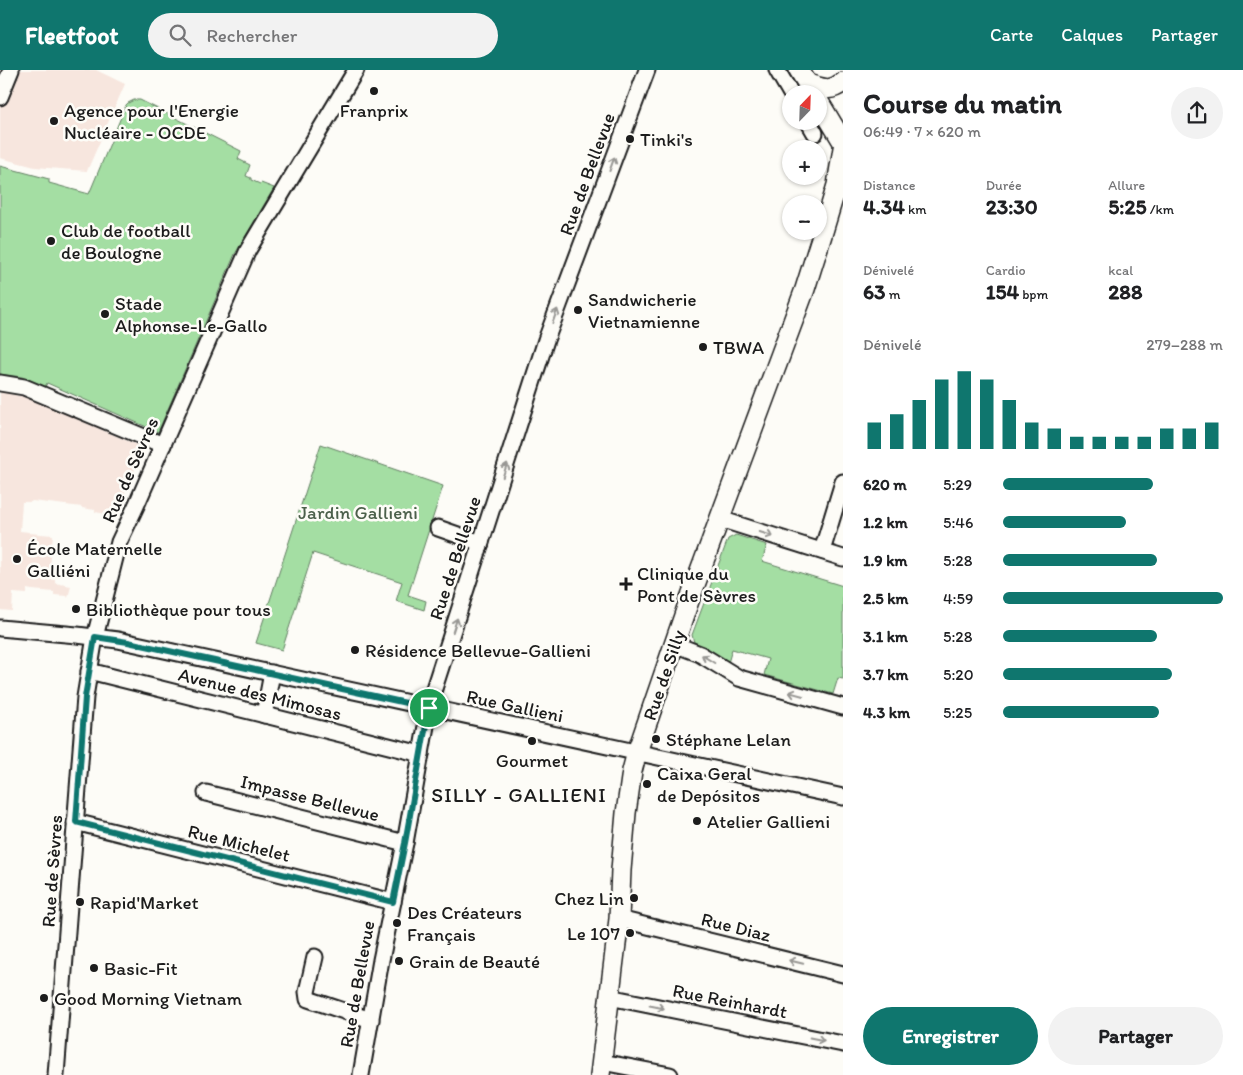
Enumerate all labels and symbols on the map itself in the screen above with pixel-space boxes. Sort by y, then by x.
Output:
marker: Franprix [368,85,380,97]
north arrow [782,85,828,130]
place label: Agence pour l'Energie Nucléaire - OCDE [64,99,239,144]
place label: Franprix [340,99,408,122]
street label: Rue de Bellevue [554,110,620,238]
marker: Agence pour l'Energie Nucléaire - OCDE [48,115,60,127]
place label: Tinki's [640,128,693,151]
marker: Tinki's [624,133,636,145]
one-way arrow [608,156,617,172]
place label: Club de football de Boulogne [61,219,191,264]
marker: Club de football de Boulogne [45,235,57,247]
place label: Sandwicherie Vietnamienne [588,288,700,333]
place label: Stade Alphonse-Le-Gallo [115,292,267,337]
marker: Sandwicherie Vietnamienne [572,304,584,316]
marker: Stade Alphonse-Le-Gallo [99,308,111,320]
one-way arrow [551,309,560,324]
place label: TBWA [713,336,764,359]
marker: TBWA [697,341,709,353]
street label: Rue de Sèvres [97,414,163,526]
one-way arrow [500,463,510,479]
street label: Rue de Bellevue [424,493,486,623]
park label: Jardin Gallieni [298,501,418,524]
one-way arrow [758,530,773,539]
place label: École Maternelle Galliéni [27,537,162,582]
marker: École Maternelle Galliéni [11,553,23,565]
place label: Clinique du Pont de Sèvres [637,562,756,607]
marker: Clinique du Pont de Sèvres [619,577,633,591]
place label: Bibliothèque pour tous [86,598,271,621]
marker: Bibliothèque pour tous [70,603,82,615]
one-way arrow [451,618,460,633]
street label: Rue de Silly [638,627,690,723]
place label: Résidence Bellevue-Gallieni [365,639,591,662]
marker: Résidence Bellevue-Gallieni [349,644,361,656]
one-way arrow [702,653,716,663]
street label: Avenue des Mimosas [176,663,344,725]
street label: Rue Gallieni [464,685,566,727]
pin [408,687,450,729]
one-way arrow [788,689,804,698]
place label: Stéphane Lelan [666,728,791,751]
marker: Stéphane Lelan [650,733,662,745]
marker: Gourmet [526,735,538,747]
place label: Gourmet [496,749,568,772]
place label: Caixa Geral de Depósitos [657,762,760,807]
street label: Impasse Bellevue [238,770,382,826]
marker: Caixa Geral de Depósitos [641,778,653,790]
district label: SILLY - GALLIENI [431,782,607,807]
place label: Atelier Gallieni [707,810,830,833]
street label: Rue de Sèvres [37,814,67,928]
marker: Atelier Gallieni [691,815,703,827]
street label: Rue Michelet [185,819,293,867]
place label: Chez Lin [554,887,624,910]
place label: Rapid'Market [90,891,199,914]
marker: Chez Lin [628,892,640,904]
marker: Rapid'Market [74,896,86,908]
place label: Des Créateurs Français [407,901,522,946]
street label: Rue Diaz [699,907,773,947]
marker: Des Créateurs Français [391,917,403,929]
street label: Rue de Bellevue [334,919,380,1049]
place label: Le 107 [567,922,620,945]
marker: Le 107 [624,927,636,939]
place label: Grain de Beauté [409,950,540,973]
marker: Grain de Beauté [393,955,405,967]
place label: Basic-Fit [104,957,178,980]
one-way arrow [788,957,804,966]
marker: Basic-Fit [88,962,100,974]
street label: Rue Reinhardt [671,979,789,1023]
place label: Good Morning Vietnam [54,987,243,1010]
marker: Good Morning Vietnam [38,992,50,1004]
one-way arrow [649,1003,665,1012]
one-way arrow [808,1034,824,1044]

